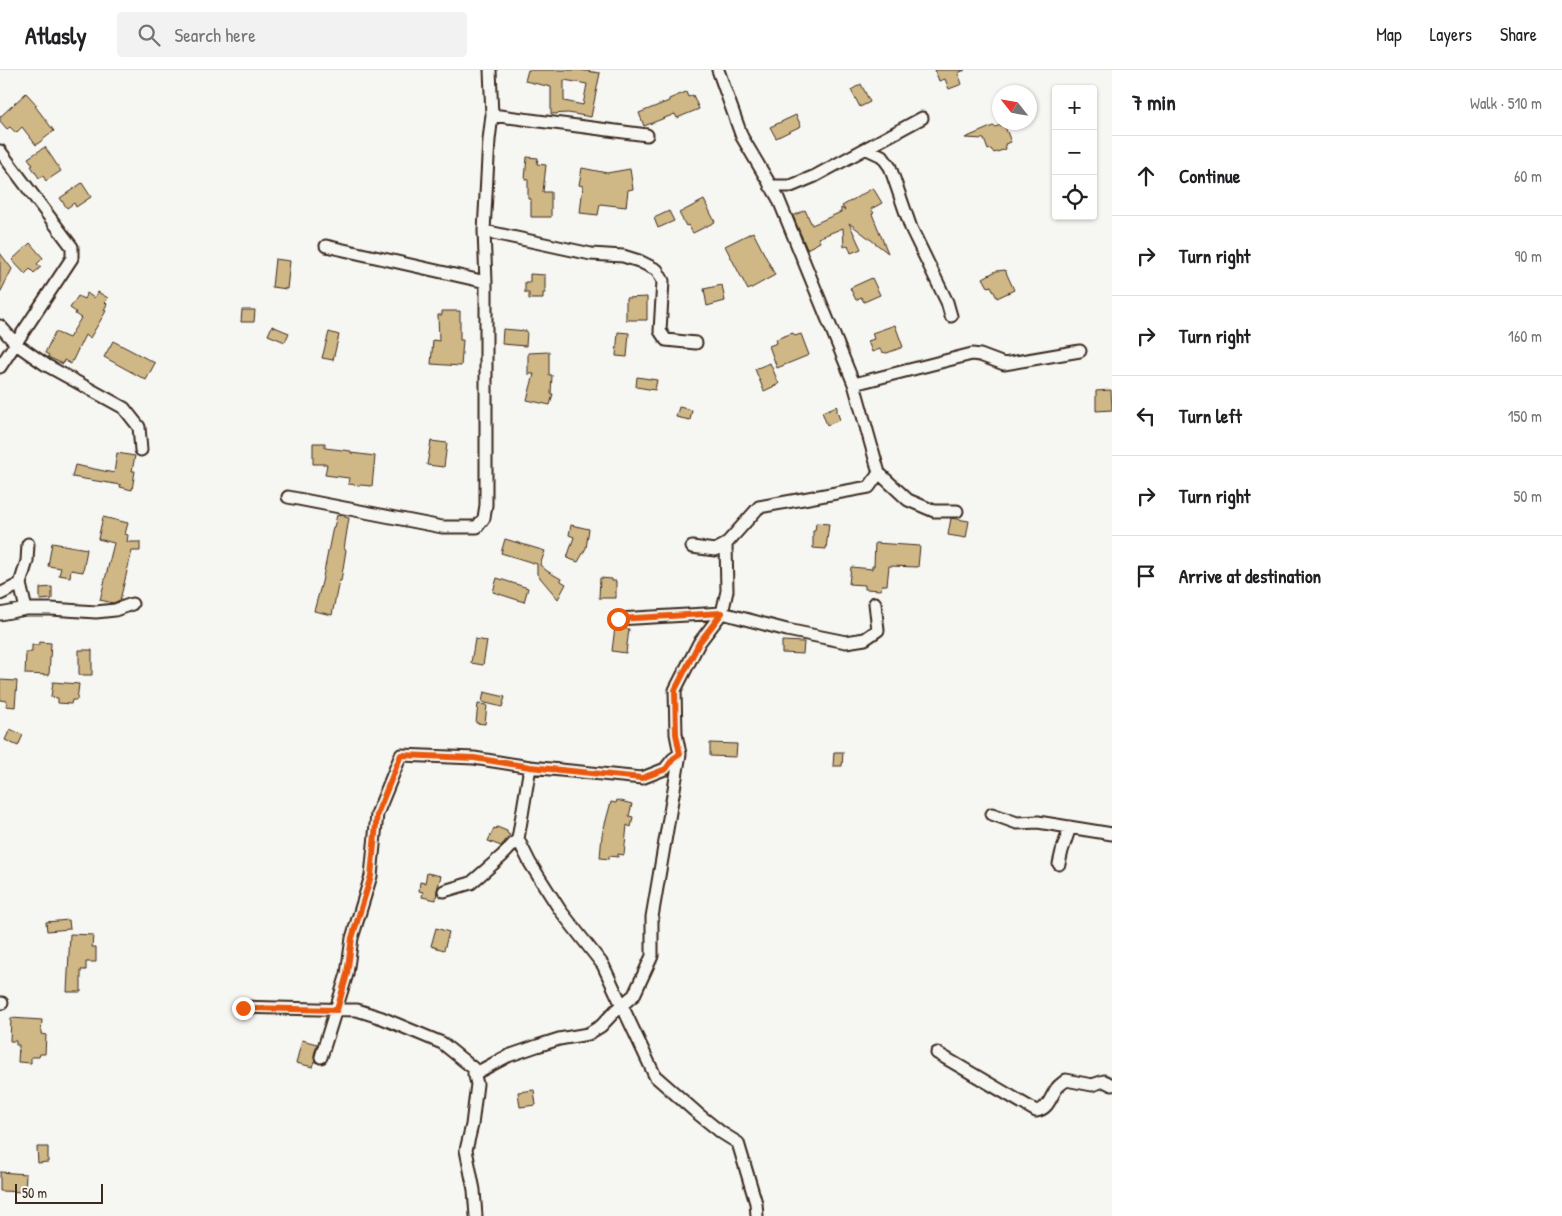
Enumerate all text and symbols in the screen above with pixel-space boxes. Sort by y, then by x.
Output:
search box [117,12,467,57]
text: Atlasly [25,19,87,51]
icon: search [135,21,163,49]
text: Search here [175,22,256,48]
text: Map [1376,22,1402,47]
text: Layers [1430,22,1472,47]
text: Share [1500,22,1537,47]
north arrow [992,85,1037,130]
map controls [1052,85,1097,220]
button: + [1052,85,1097,130]
text: 7 min [1132,88,1176,117]
text: Walk · 510 m [1470,92,1542,114]
button: − [1052,130,1097,175]
icon: ahead [1132,162,1160,190]
text: Continue [1179,163,1240,189]
text: 60 m [1514,165,1542,187]
button: locate [1052,175,1097,220]
icon: right [1132,242,1160,270]
text: Turn right [1179,243,1250,269]
text: 90 m [1514,245,1542,267]
icon: right [1132,322,1160,350]
text: Turn right [1179,323,1250,349]
text: 160 m [1508,325,1542,347]
icon: left [1132,402,1160,430]
text: Turn left [1179,403,1242,429]
text: 150 m [1508,405,1542,427]
icon: right [1132,482,1160,510]
text: Turn right [1179,483,1250,509]
text: 50 m [1514,485,1542,507]
icon: arrive [1132,562,1160,590]
text: Arrive at destination [1179,563,1321,589]
route start [607,608,630,631]
route end [232,997,255,1020]
scale bar [15,1181,102,1204]
text: 50 m [22,1183,47,1202]

